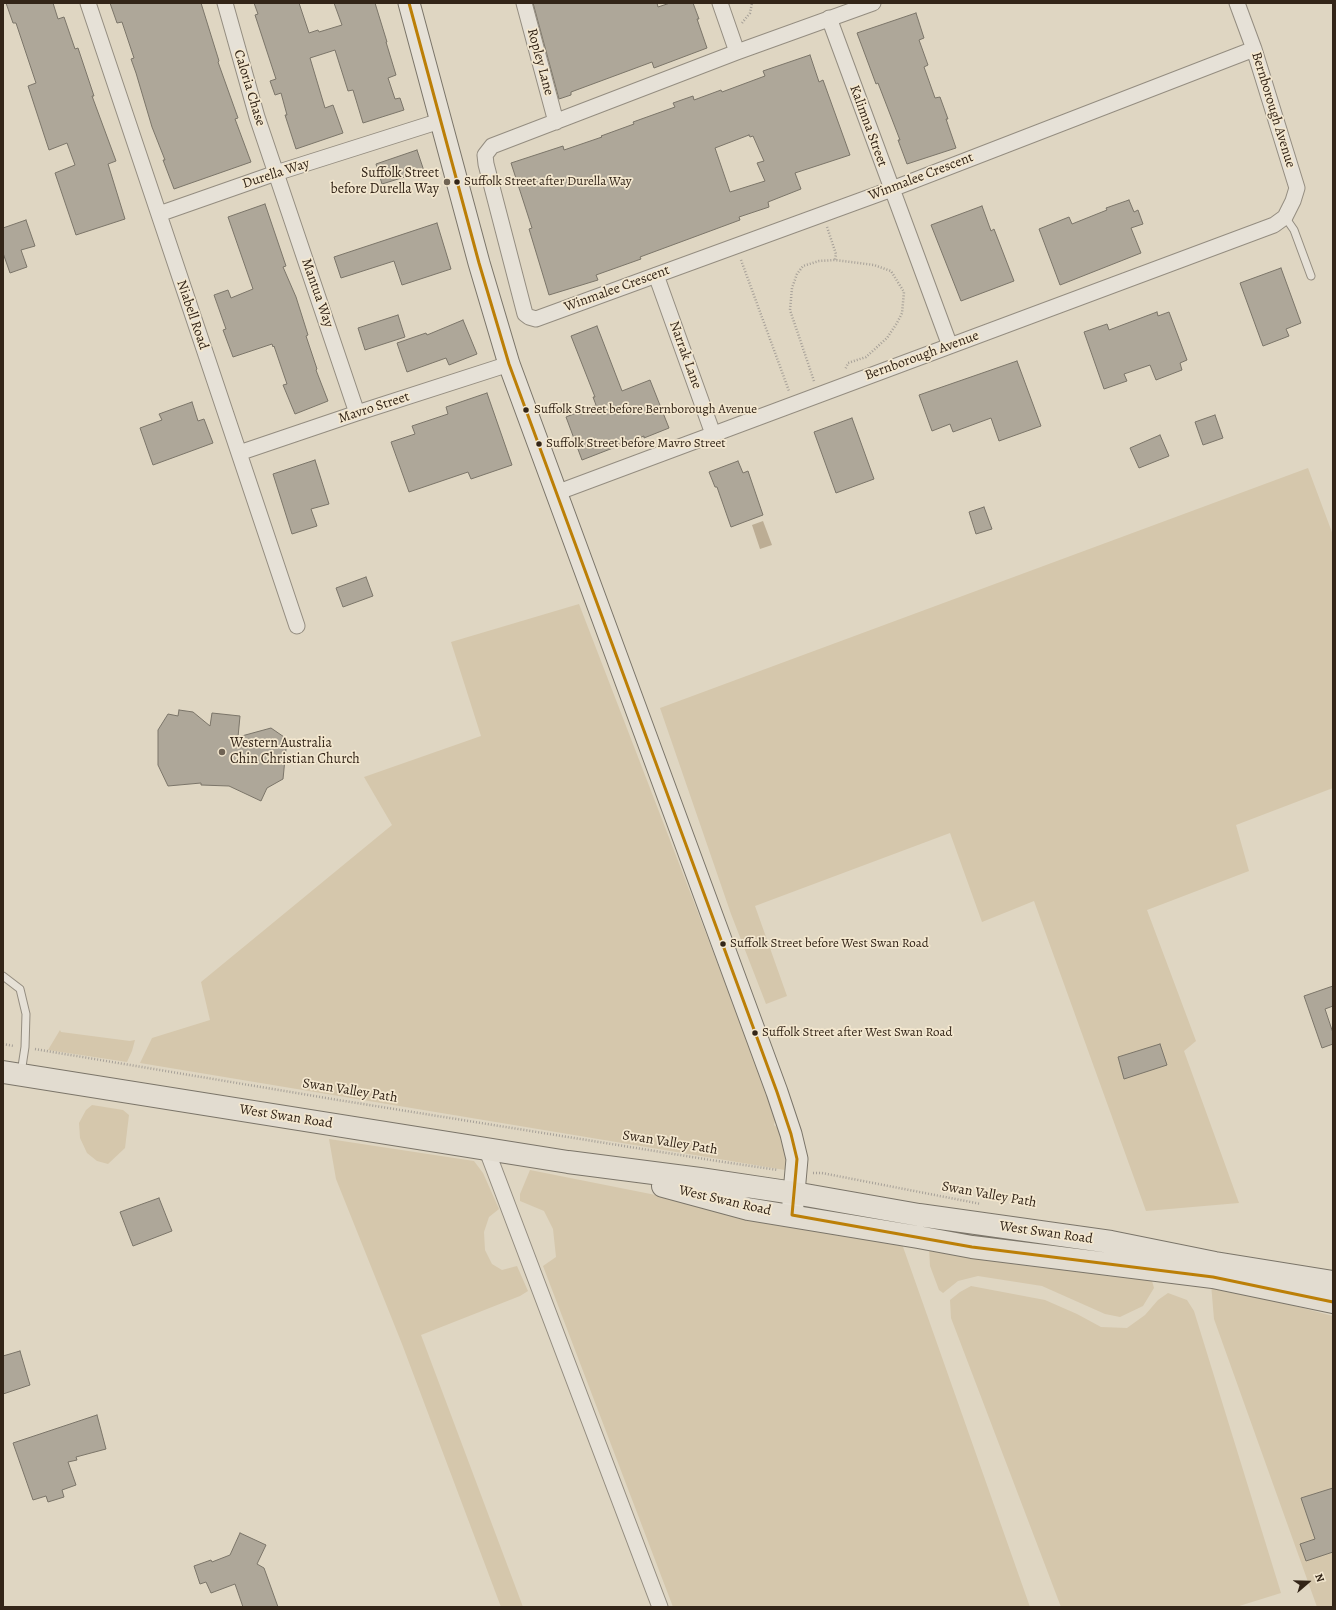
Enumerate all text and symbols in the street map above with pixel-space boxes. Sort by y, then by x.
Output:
street label: Ropley Lane [523,27,557,97]
street label: Caloria Chase [229,48,269,128]
street label: Bernborough Avenue [1247,50,1299,170]
street label: Kalimna Street [845,83,891,169]
street label: Winmalee Crescent [866,149,976,205]
street label: Durella Way [240,155,312,193]
place label: Suffolk Street before Durella Way [331,166,439,198]
place label: Suffolk Street after Durella Way [464,174,631,190]
marker: Suffolk Street before Durella Way [442,177,452,187]
marker: Suffolk Street after Durella Way [452,177,462,187]
street label: Mantua Way [297,256,337,330]
street label: Winmalee Crescent [562,262,672,316]
street label: Niabell Road [172,278,212,352]
street label: Narrak Lane [665,319,705,391]
street label: Bernborough Avenue [863,328,981,384]
street label: Mavro Street [336,389,412,427]
place label: Suffolk Street before Bernborough Avenue [534,402,757,418]
marker: Suffolk Street before Bernborough Avenue [521,405,531,415]
place label: Suffolk Street before Mavro Street [546,436,726,452]
marker: Suffolk Street before Mavro Street [534,439,544,449]
place label: Western Australia Chin Christian Church [230,736,360,768]
marker: Western Australia Chin Christian Church [217,747,227,757]
place label: Suffolk Street before West Swan Road [730,936,929,952]
marker: Suffolk Street before West Swan Road [718,939,728,949]
place label: Suffolk Street after West Swan Road [762,1025,952,1041]
marker: Suffolk Street after West Swan Road [750,1028,760,1038]
street label: Swan Valley Path [301,1075,399,1107]
street label: West Swan Road [238,1101,334,1133]
street label: Swan Valley Path [621,1127,719,1159]
street label: Swan Valley Path [940,1178,1038,1212]
street label: West Swan Road [677,1182,773,1220]
street label: West Swan Road [998,1218,1094,1248]
north arrow [1288,1562,1328,1602]
text: N [1311,1571,1328,1584]

